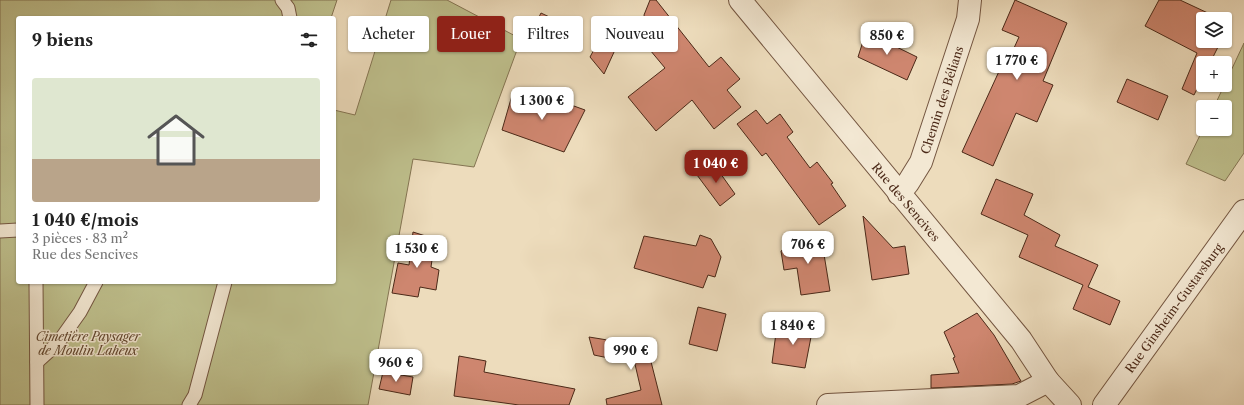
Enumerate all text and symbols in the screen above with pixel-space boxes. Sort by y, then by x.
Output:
map controls [1196,12,1232,136]
button: layers [1196,12,1232,48]
chip: Acheter [348,16,429,52]
chip: Louer [437,16,505,52]
chip: Filtres [513,16,583,52]
chip: Nouveau [591,16,678,52]
pin: 850 € [859,22,915,56]
text: 850 € [870,27,904,43]
icon: filters [298,29,320,51]
text: 9 biens [32,30,93,50]
street label: Chemin des Bélians [917,44,967,156]
pin: 1 770 € [980,47,1054,81]
text: 1 770 € [996,52,1038,68]
button: + [1196,56,1232,92]
pin: 1 300 € [505,87,579,121]
text: 1 300 € [520,92,564,108]
button: − [1196,100,1232,136]
icon: home [140,104,212,176]
pin: 1 040 € [679,150,753,184]
text: 1 040 € [694,155,738,171]
street label: Rue des Sencives [869,160,943,244]
text: 1 040 €/mois [32,210,139,230]
text: 3 pièces · 83 m² [32,230,128,246]
pin: 706 € [780,231,836,265]
pin: 1 530 € [380,235,454,269]
text: 706 € [791,236,825,252]
text: 1 530 € [395,240,439,256]
street label: Rue Ginsheim-Gustavsburg [1122,240,1226,376]
text: Rue des Sencives [32,246,138,262]
pin: 1 840 € [756,312,830,346]
text: 1 840 € [771,317,815,333]
park label: Cimetière Paysager de Moulin Laheux [36,329,142,358]
pin: 990 € [603,337,659,371]
text: 990 € [613,342,649,358]
pin: 960 € [368,349,424,383]
text: 960 € [378,354,414,370]

